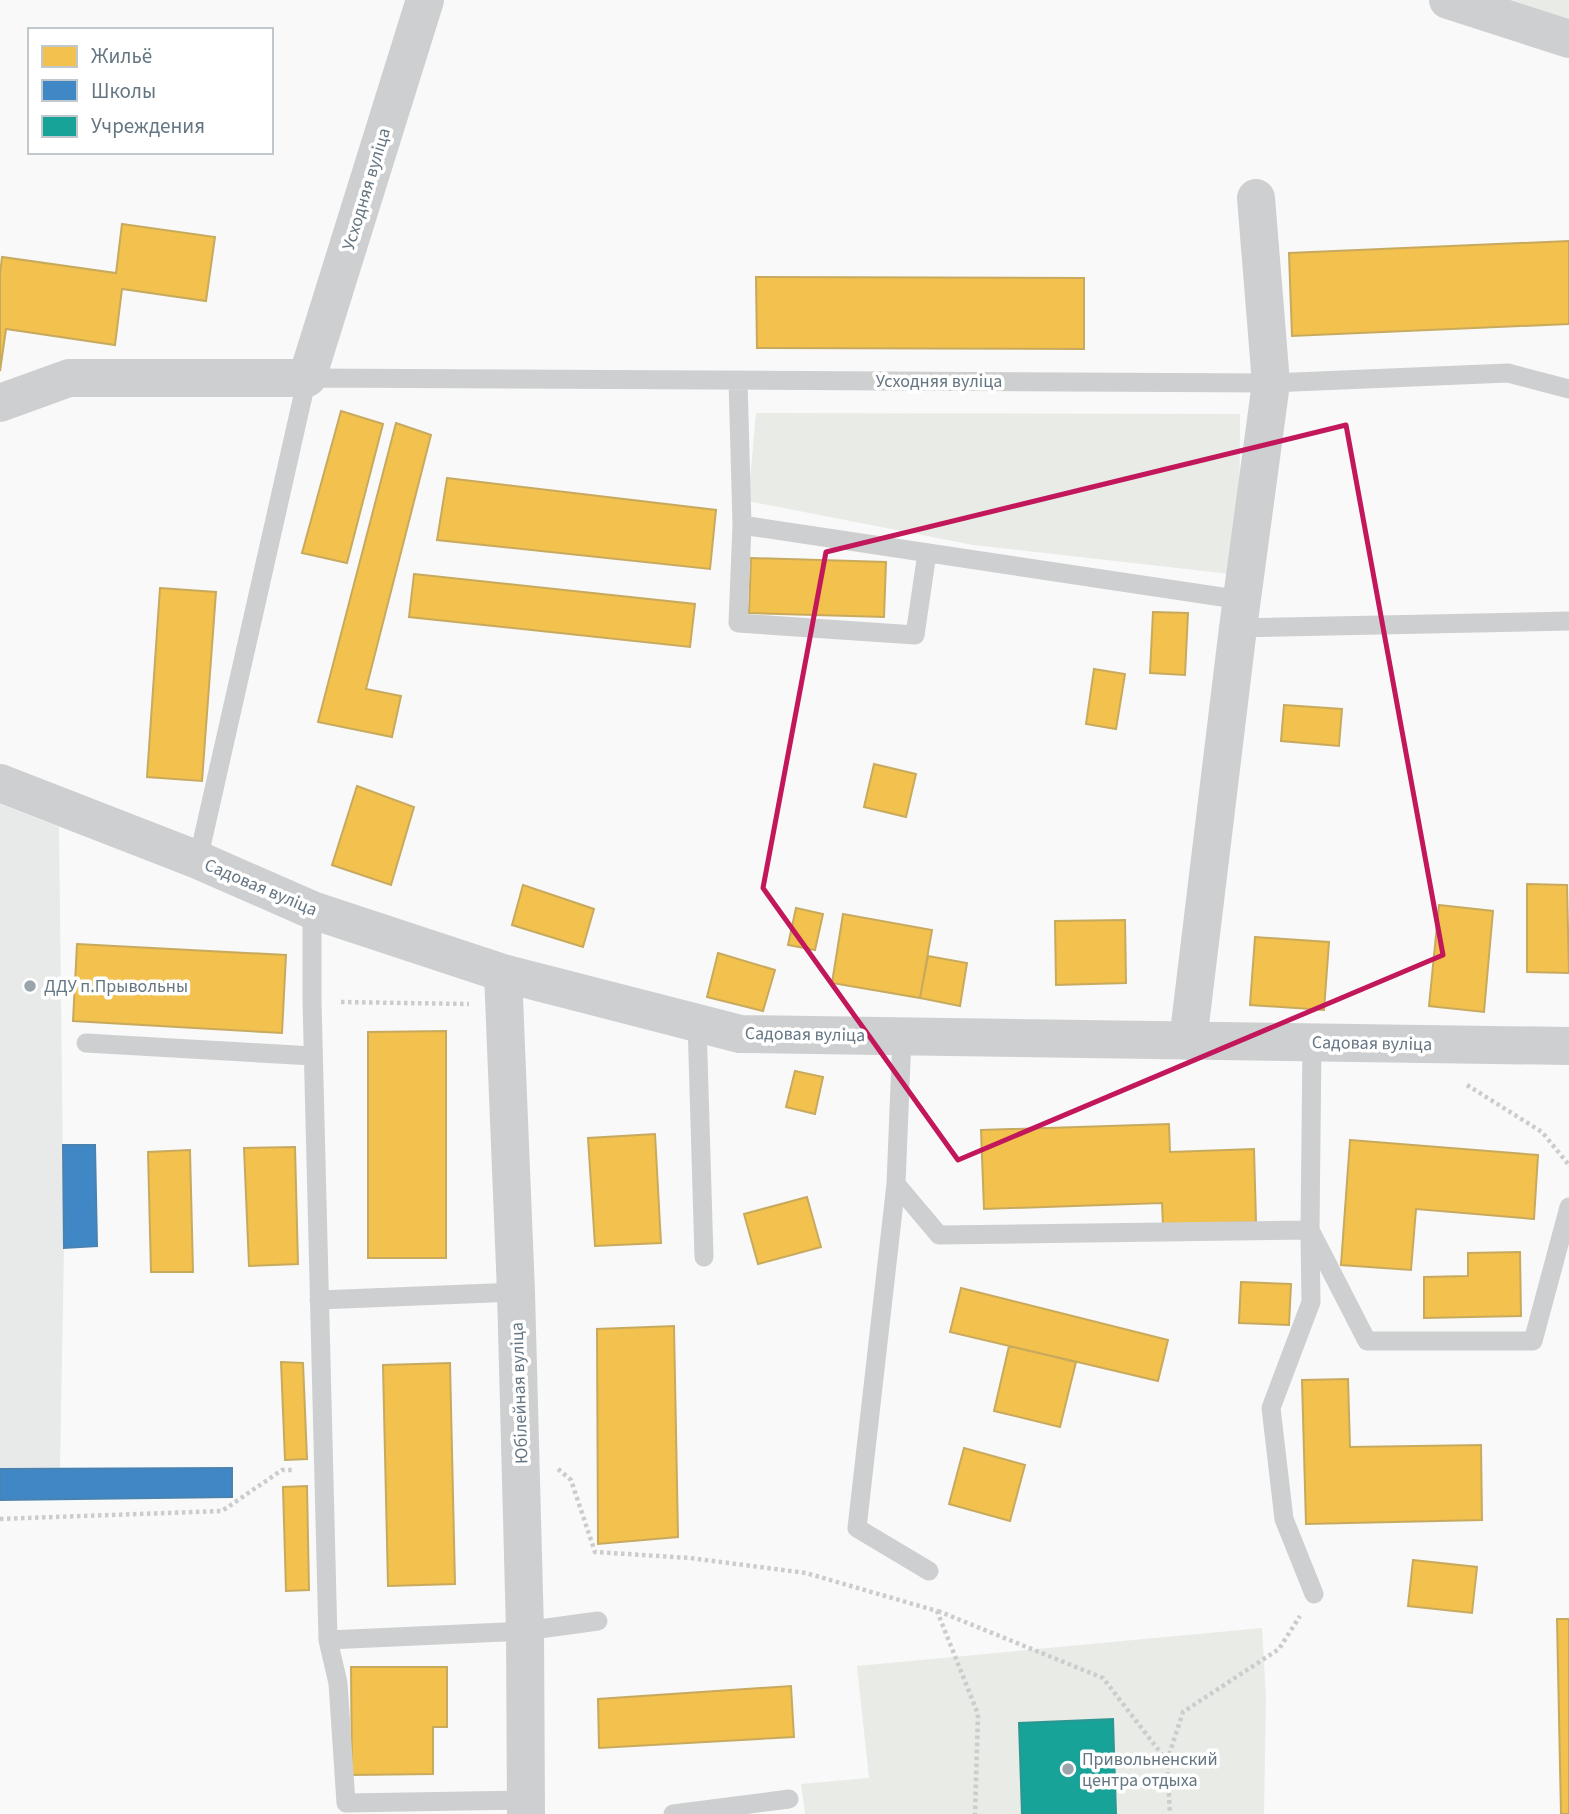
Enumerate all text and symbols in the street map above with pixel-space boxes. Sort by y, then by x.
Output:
legend [28,28,273,154]
text: Жильё [91,41,152,71]
text: Школы [91,76,156,106]
text: Учреждения [91,111,205,141]
street label: Усходняя вуліца [336,125,397,253]
street label: Усходняя вуліца [876,369,1002,394]
street label: Садовая вуліца [201,852,321,922]
place label: ДДУ п.Прывольны [44,974,188,999]
marker: ДДУ п.Прывольны [22,978,38,994]
street label: Садовая вуліца [745,1021,865,1048]
street label: Садовая вуліца [1312,1030,1432,1057]
street label: Юбілейная вуліца [505,1322,534,1464]
place label: Привольненский центра отдыха [1082,1747,1218,1793]
marker: Привольненский центра отдыха [1060,1761,1076,1777]

